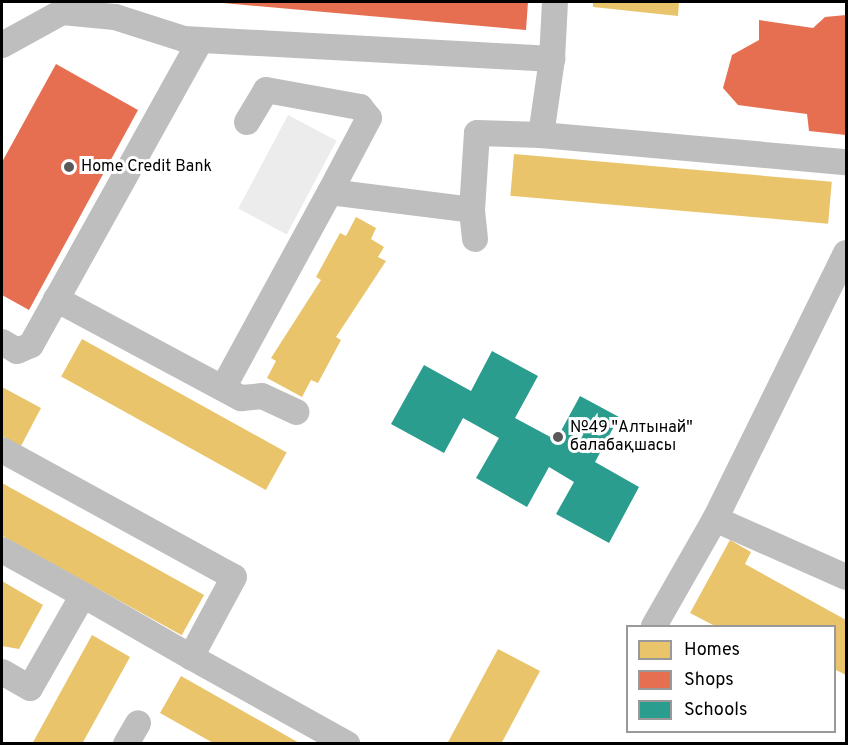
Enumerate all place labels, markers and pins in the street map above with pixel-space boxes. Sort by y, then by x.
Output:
place label: Home Credit Bank [81,157,212,177]
marker: Home Credit Bank [62,160,76,174]
place label: №49 "Алтынай" балабақшасы [570,418,693,456]
marker: №49 "Алтынай" балабақшасы [551,430,565,444]

